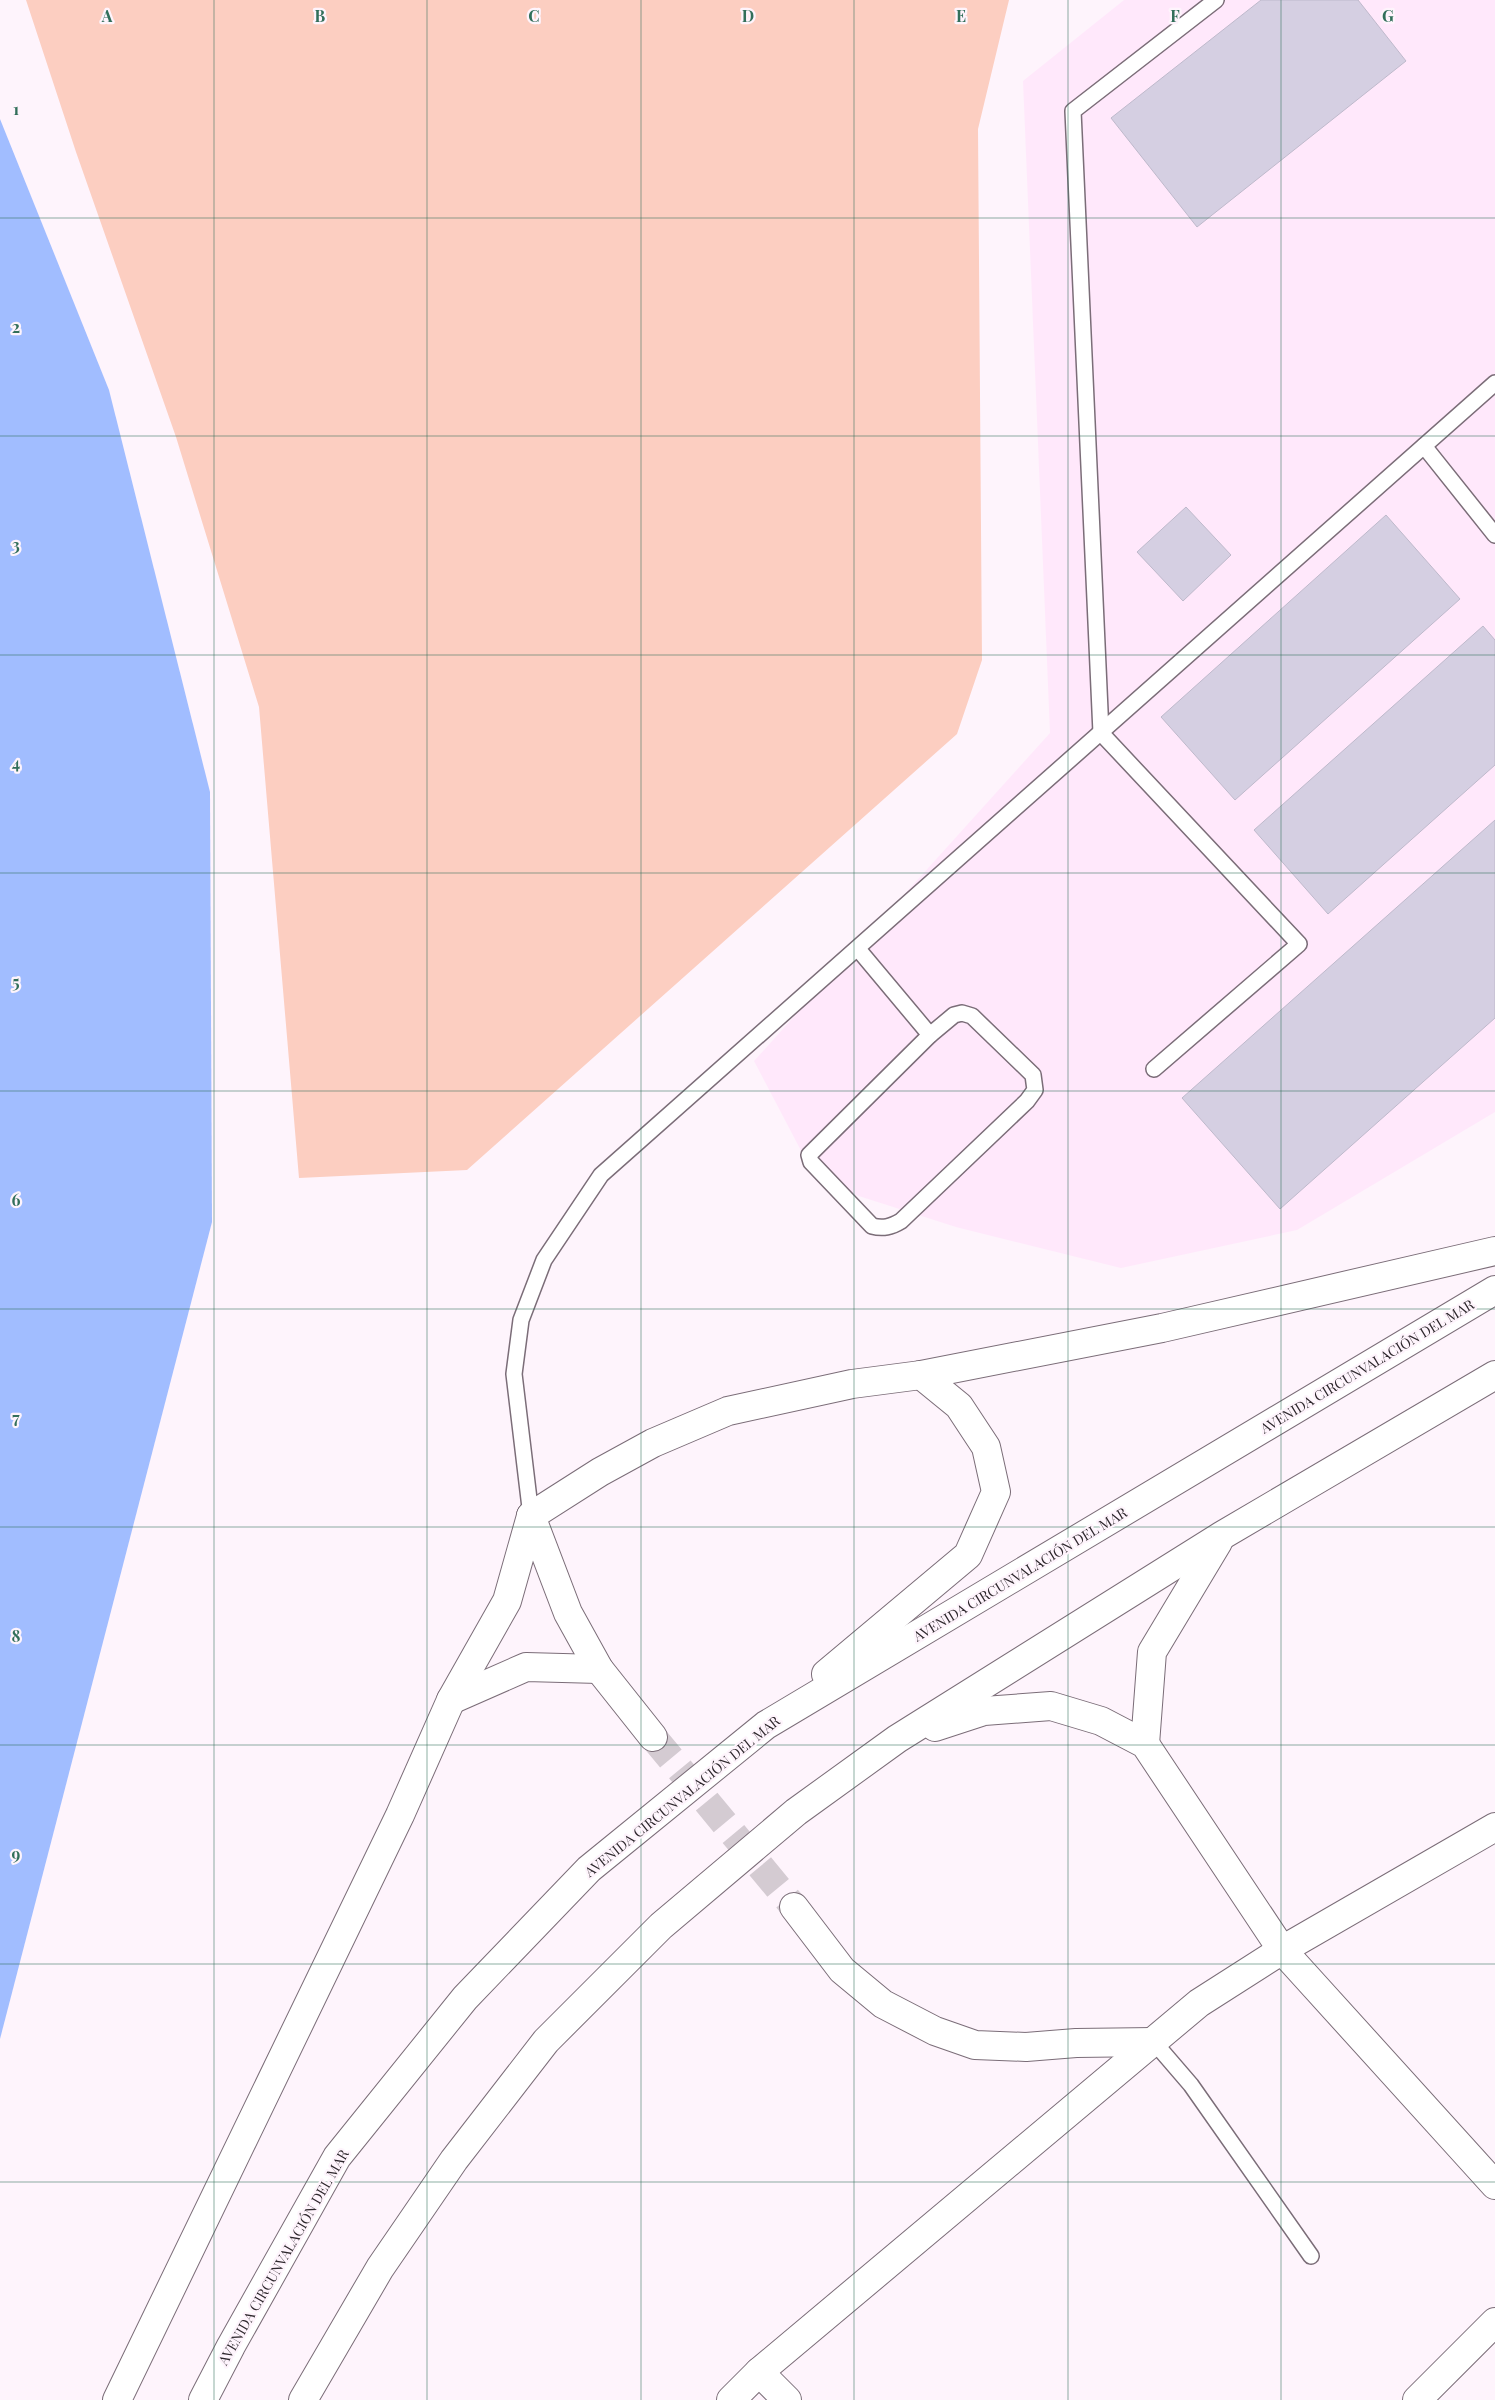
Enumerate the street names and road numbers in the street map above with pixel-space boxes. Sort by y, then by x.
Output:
street label: AVENIDA CIRCUNVALACIÓN DEL MAR [1256,1294,1478,1438]
street label: AVENIDA CIRCUNVALACIÓN DEL MAR [909,1502,1131,1646]
street label: AVENIDA CIRCUNVALACIÓN DEL MAR [580,1711,784,1881]
street label: AVENIDA CIRCUNVALACIÓN DEL MAR [213,2145,353,2369]

